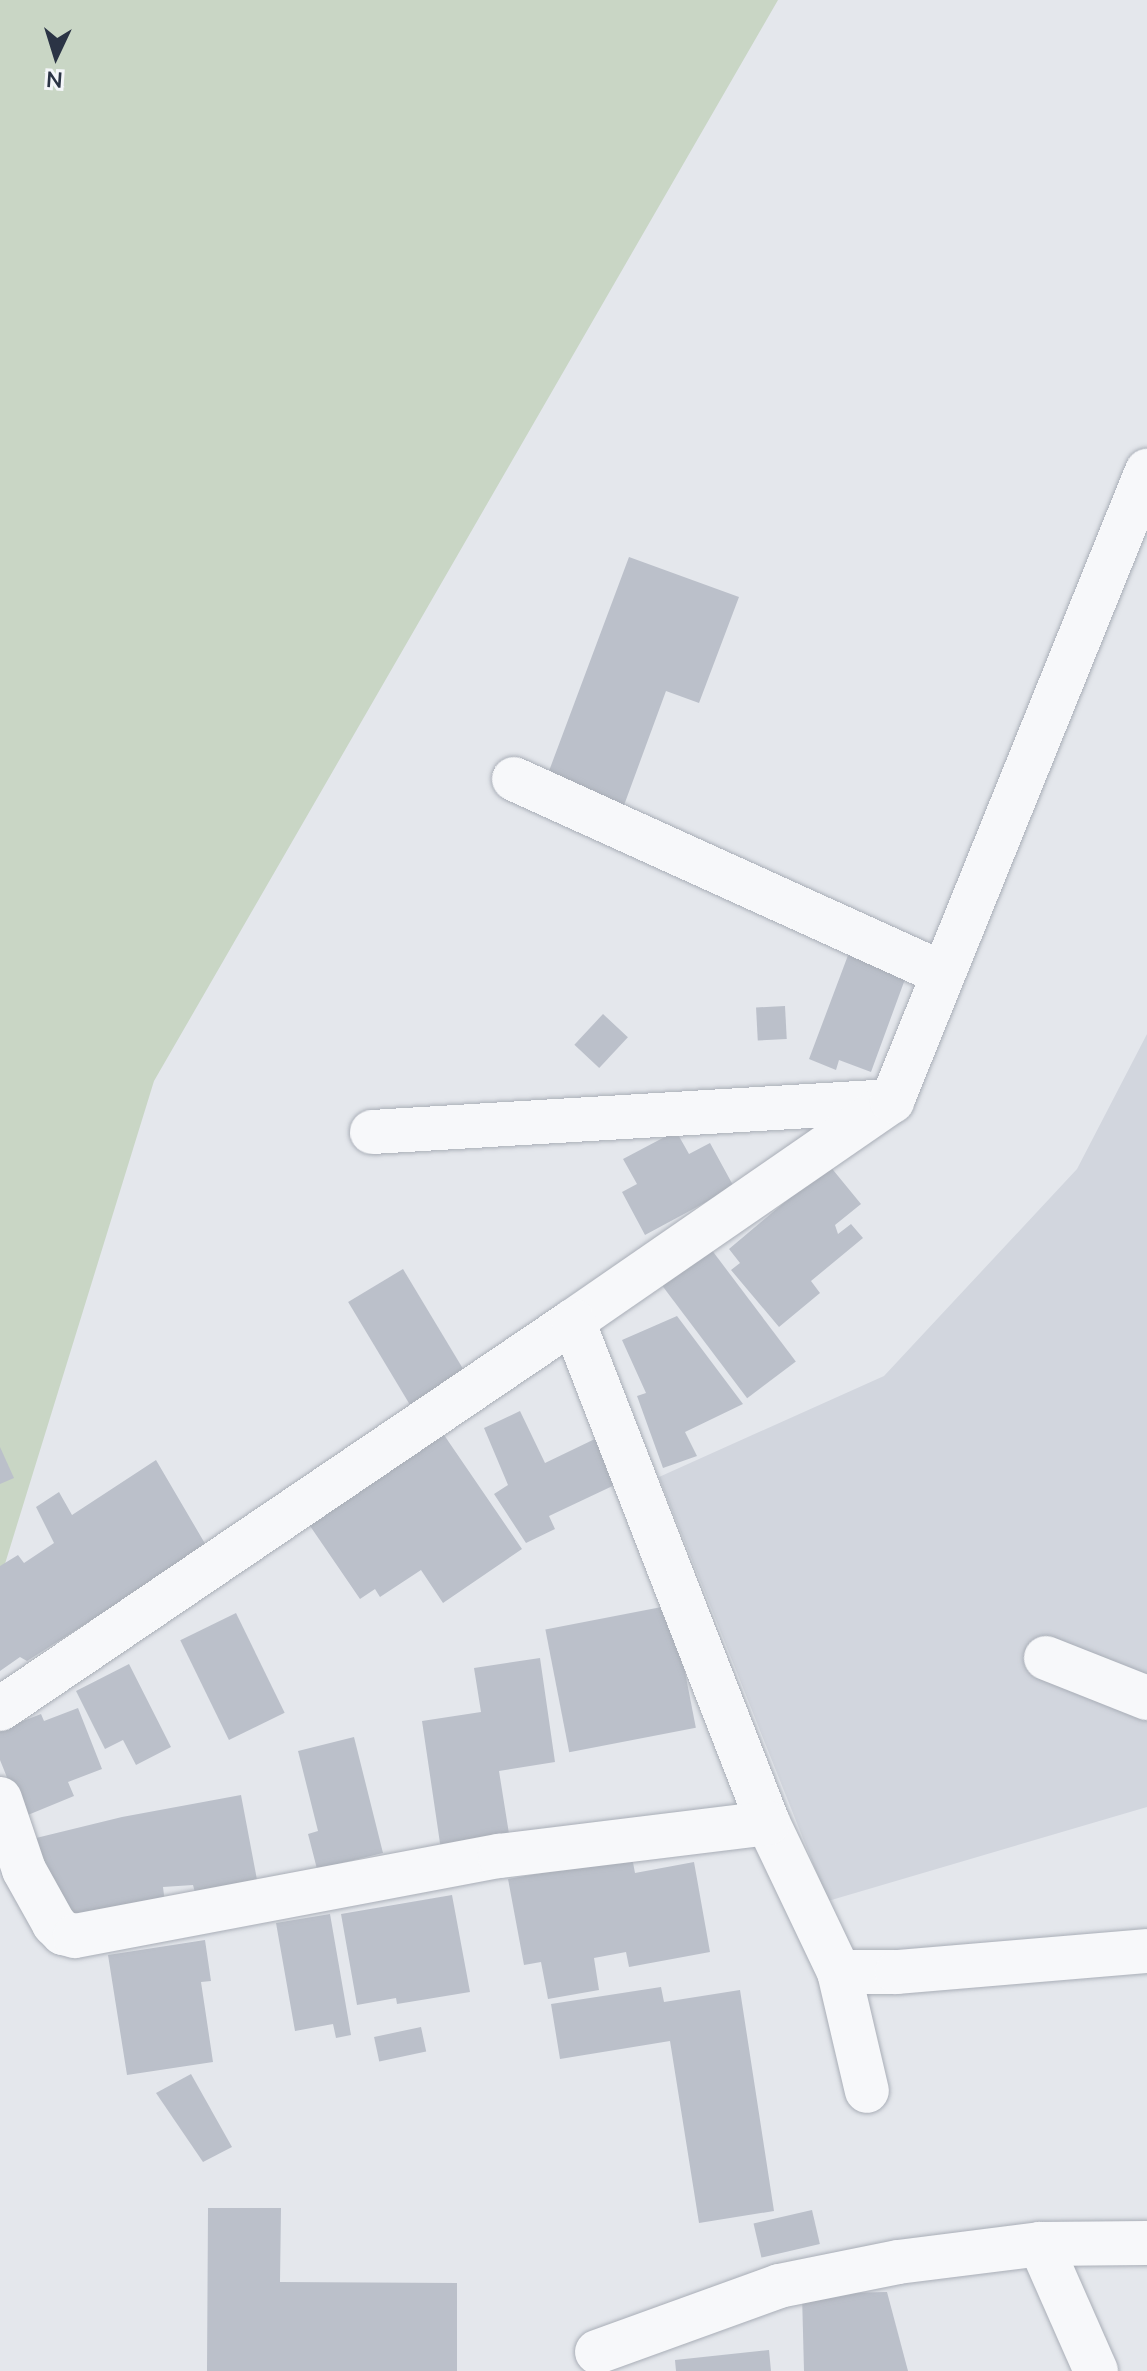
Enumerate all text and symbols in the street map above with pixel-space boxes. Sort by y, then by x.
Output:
north arrow [16,16,96,96]
text: N [45,65,64,94]

